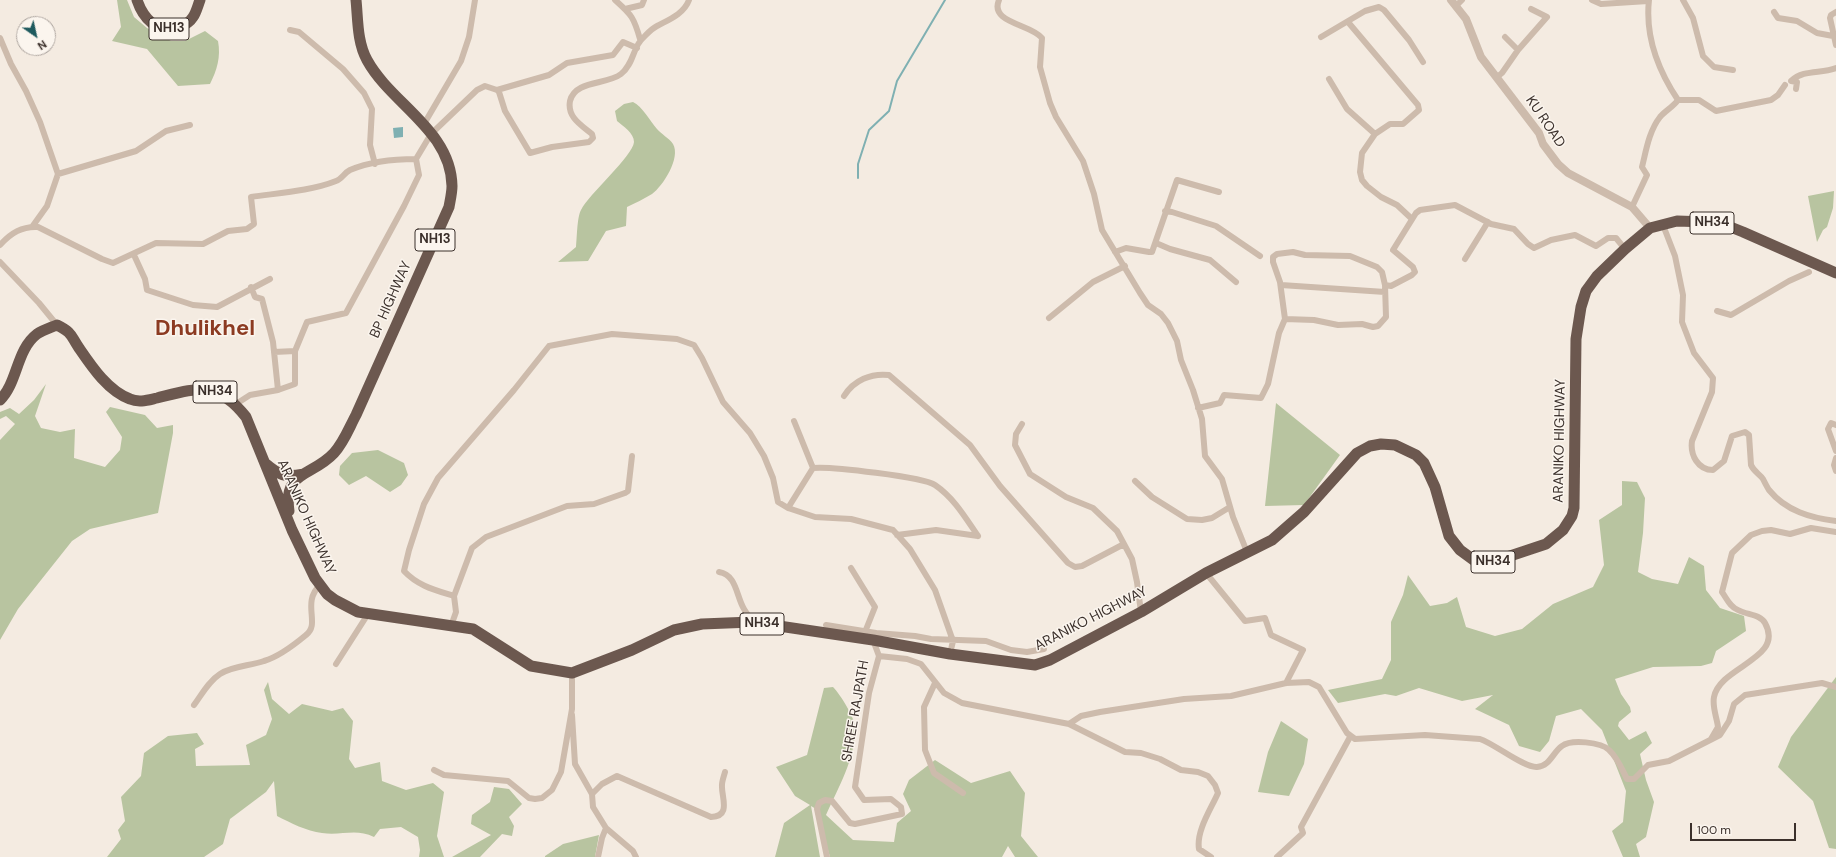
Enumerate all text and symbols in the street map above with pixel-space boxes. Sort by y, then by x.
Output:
north arrow [16,16,56,56]
road number: NH13 [149,18,189,40]
text: N [35,37,49,53]
street label: KU ROAD [1522,93,1568,151]
road number: NH34 [1690,212,1734,234]
road number: NH13 [415,229,455,251]
street label: BP HIGHWAY [367,259,415,341]
district label: Dhulikhel [155,316,255,342]
street label: ARANIKO HIGHWAY [1551,379,1569,503]
road number: NH34 [193,381,237,403]
street label: ARANIKO HIGHWAY [273,457,339,577]
road number: NH34 [1471,551,1515,573]
street label: ARANIKO HIGHWAY [1032,583,1150,655]
road number: NH34 [740,613,784,635]
street label: SHREE RAJPATH [839,659,873,763]
scale bar [1692,815,1798,841]
text: 100 m [1697,822,1731,838]

